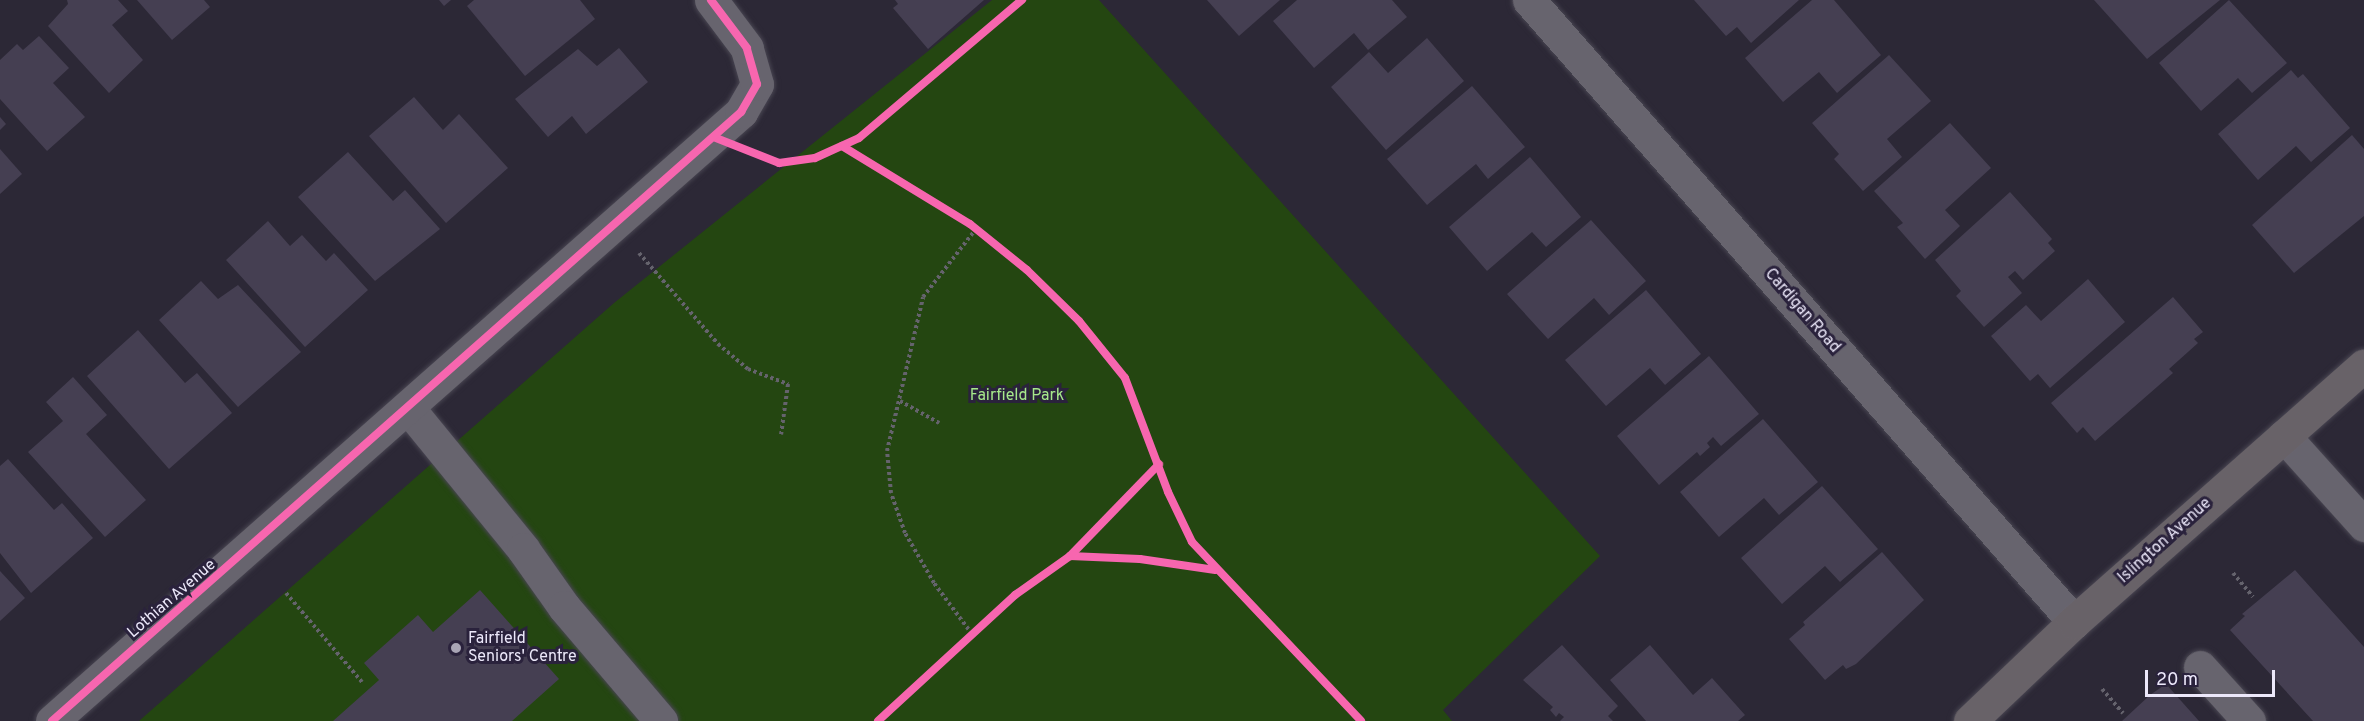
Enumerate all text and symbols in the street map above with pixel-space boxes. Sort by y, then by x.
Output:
street label: Cardigan Road [1760,265,1844,357]
park label: Fairfield Park [970,386,1064,406]
street label: Islington Avenue [2114,494,2216,588]
street label: Lothian Avenue [124,555,220,643]
place label: Fairfield Seniors' Centre [468,629,577,667]
marker: Fairfield Seniors' Centre [449,641,463,655]
scale bar [2148,658,2278,696]
text: 20 m [2156,669,2198,692]

